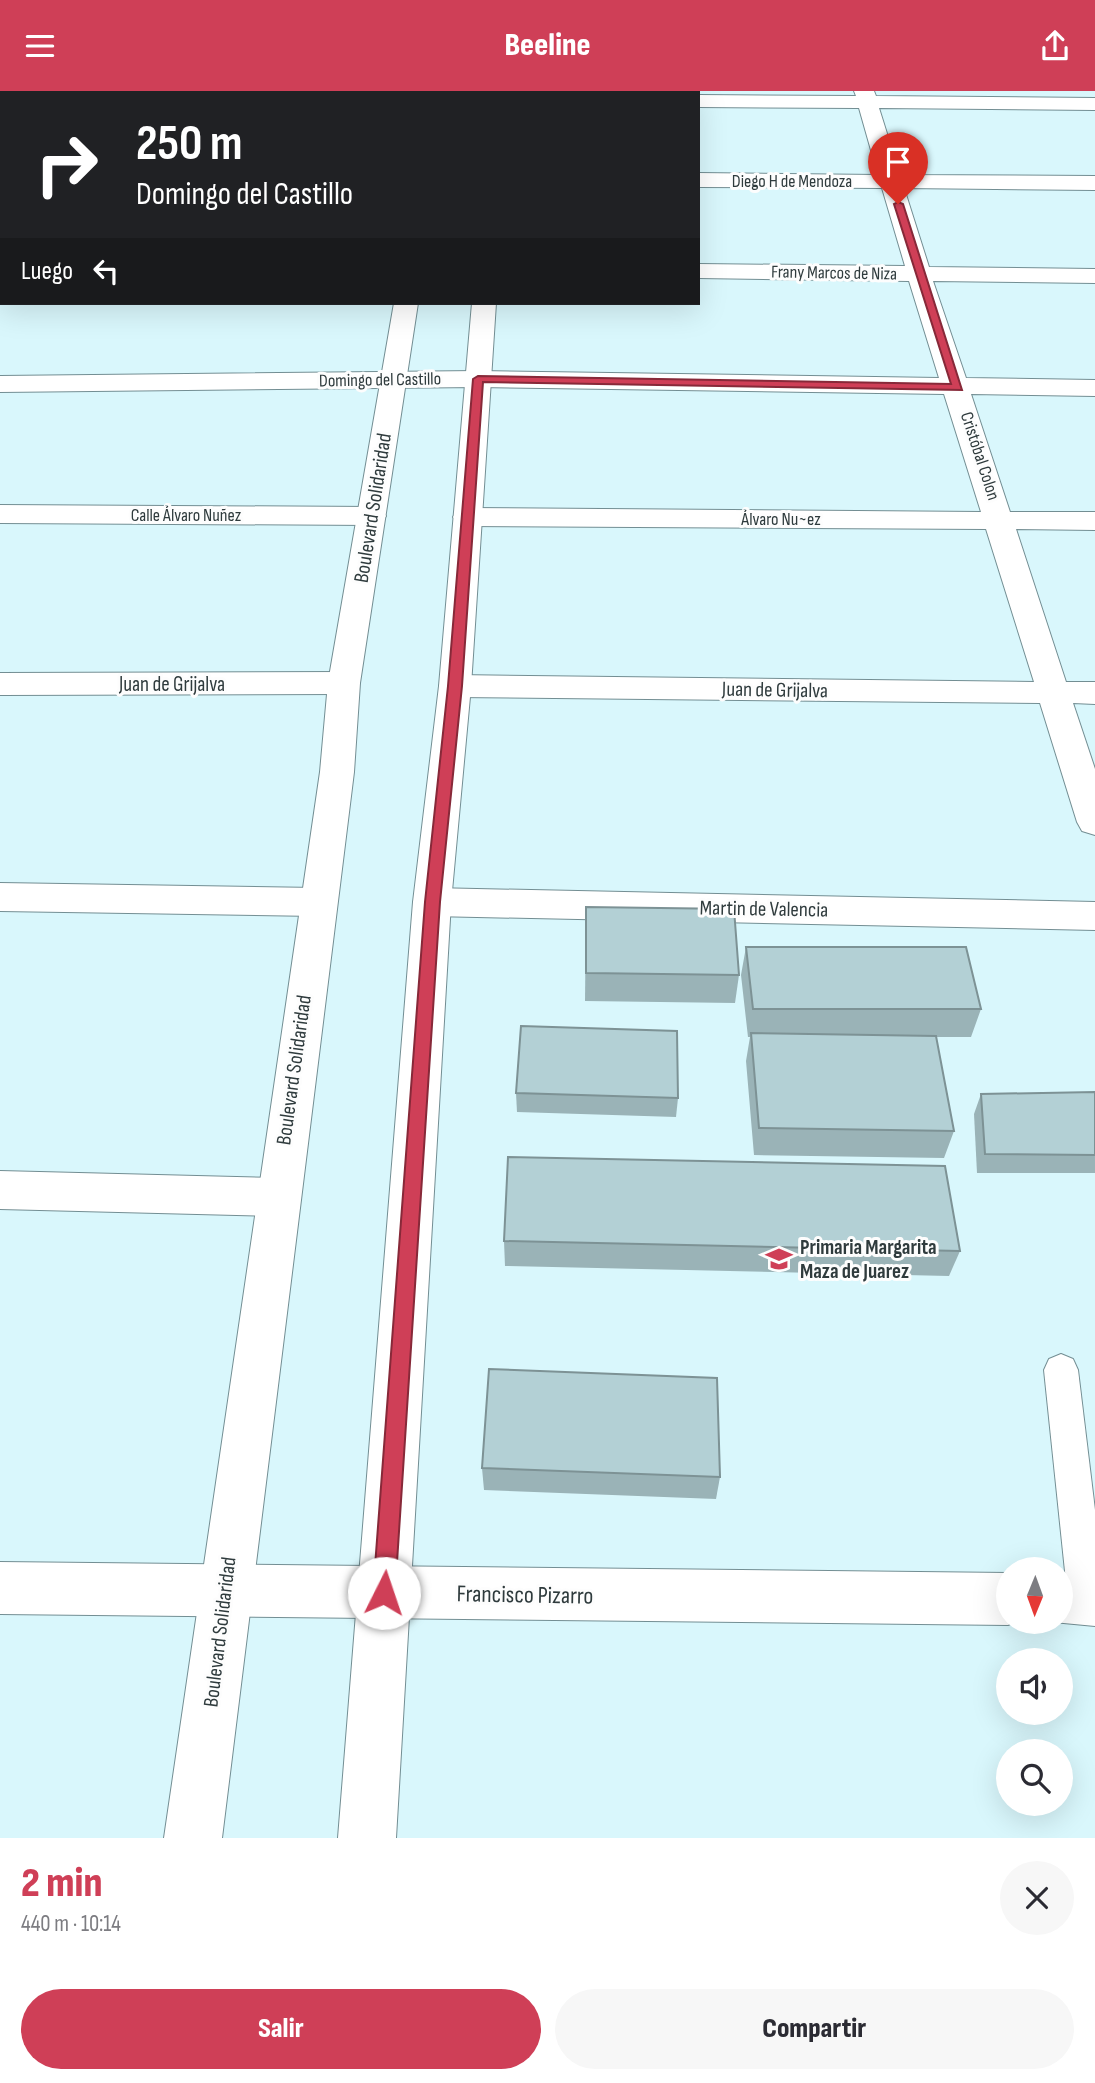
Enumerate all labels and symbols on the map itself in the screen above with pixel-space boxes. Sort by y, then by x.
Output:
pin [868,132,928,204]
street label: Diego H de Mendoza [732,171,852,192]
street label: Frany Marcos de Niza [771,261,897,285]
street label: Domingo del Castillo [319,368,441,392]
street label: Cristóbal Colon [956,409,1004,503]
street label: Boulevard Solidaridad [349,431,397,585]
street label: Calle Álvaro Nuñez [131,505,242,526]
street label: Álvaro Nu~ez [740,509,821,530]
street label: Juan de Grijalva [118,672,225,697]
street label: Juan de Grijalva [721,677,828,703]
street label: Martin de Valencia [699,895,829,923]
street label: Boulevard Solidaridad [271,993,317,1147]
place label: Primaria Margarita Maza de Juarez [800,1235,937,1284]
school or university icon: Primaria Margarita Maza de Juarez [764,1244,794,1274]
street label: Boulevard Solidaridad [198,1556,242,1708]
position arrow [347,1556,421,1630]
north arrow [996,1557,1073,1635]
street label: Francisco Pizarro [456,1579,594,1611]

